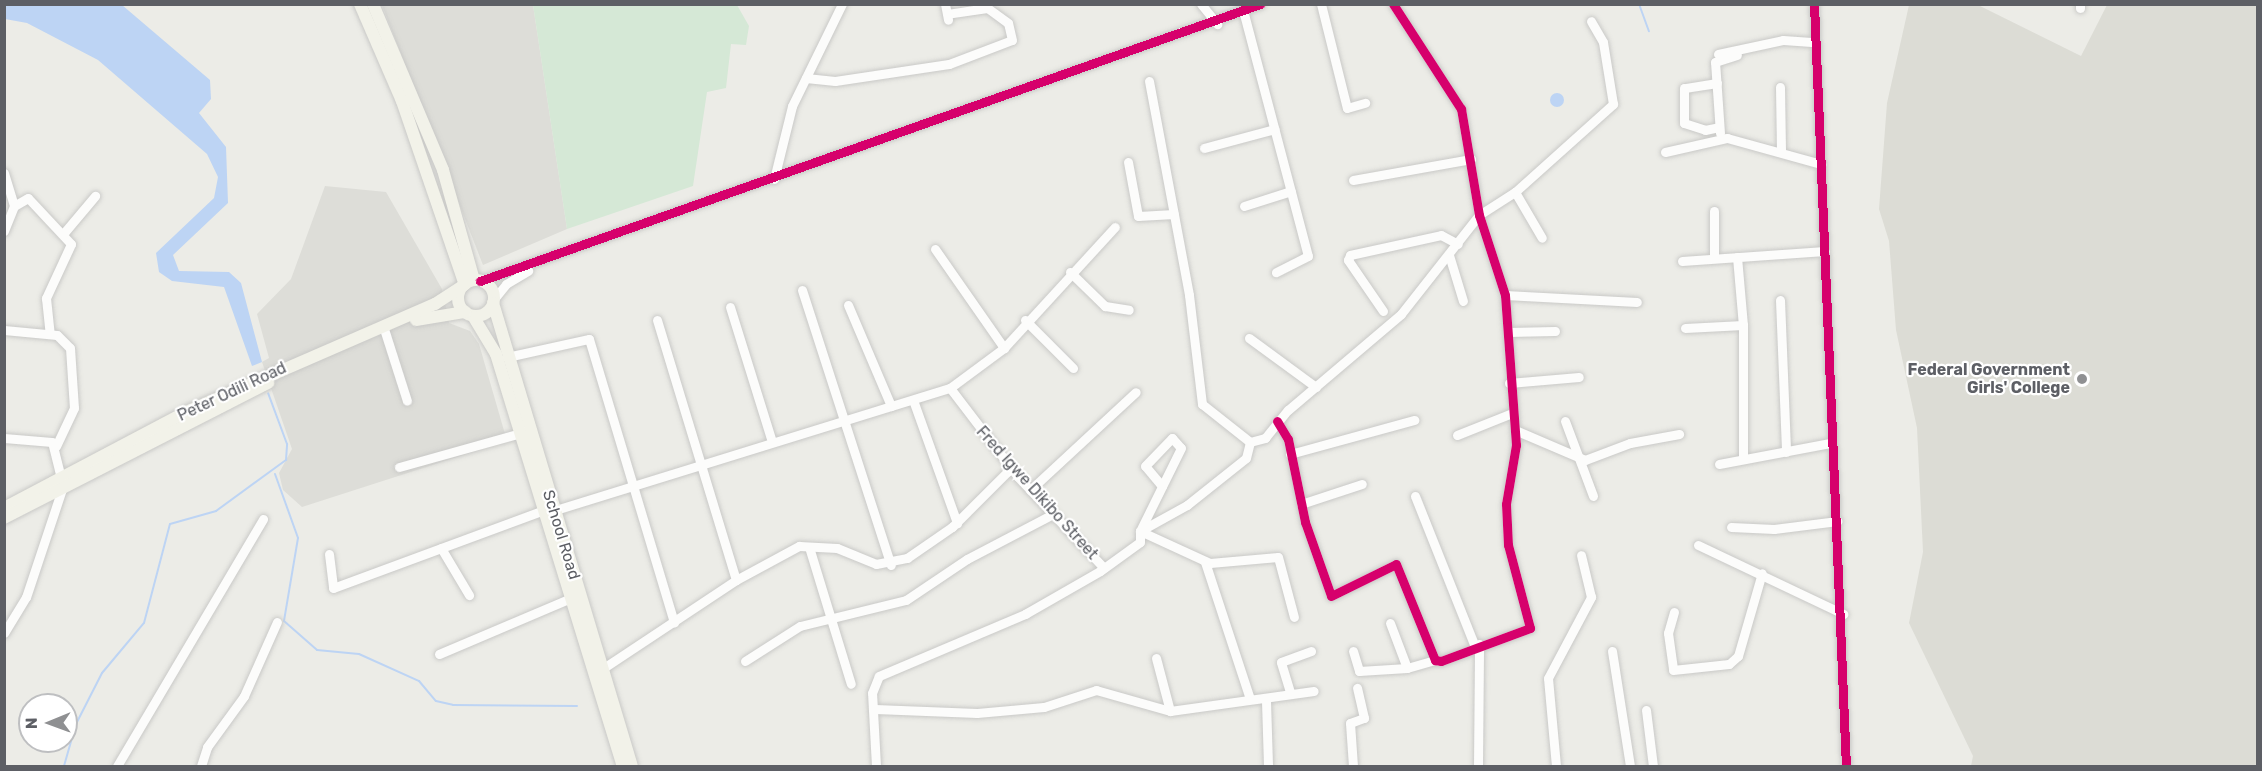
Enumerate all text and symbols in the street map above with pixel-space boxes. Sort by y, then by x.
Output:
street label: Peter Odili Road [174,358,290,426]
place label: Federal Government Girls' College [1908,360,2070,398]
marker: Federal Government Girls' College [2075,372,2089,386]
street label: Fred Igwe Dikibo Street [972,422,1102,564]
street label: School Road [538,488,584,582]
north arrow [18,693,78,753]
text: N [22,717,41,729]

